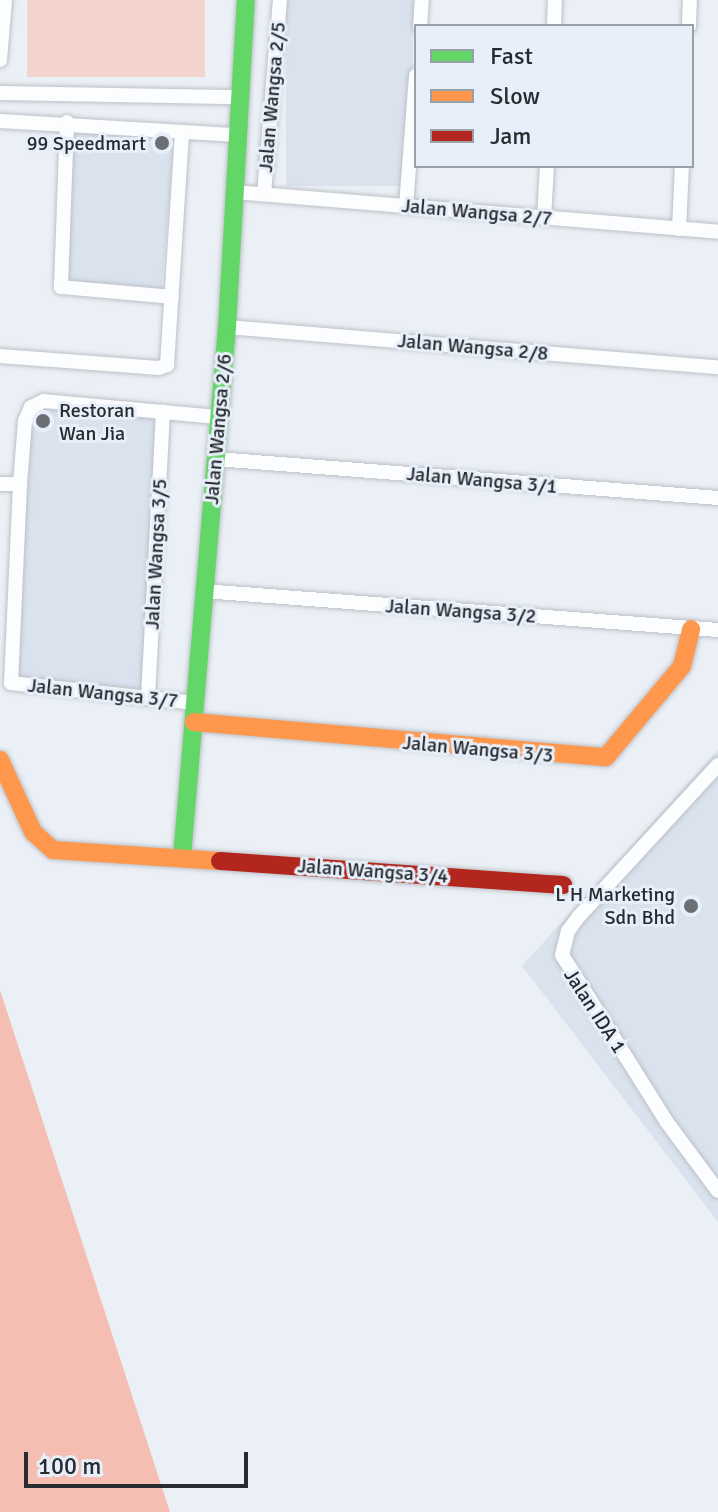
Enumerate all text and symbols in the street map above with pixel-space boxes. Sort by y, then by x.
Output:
street label: Jalan Wangsa 2/5 [253,21,291,173]
legend [414,24,694,168]
text: Fast [490,41,533,71]
text: Slow [490,81,540,111]
text: Jam [490,121,531,151]
place label: 99 Speedmart [27,131,146,155]
marker: 99 Speedmart [153,134,171,152]
street label: Jalan Wangsa 2/7 [401,193,553,231]
street label: Jalan Wangsa 2/8 [397,328,549,366]
street label: Jalan Wangsa 2/6 [199,353,237,505]
place label: Restoran Wan Jia [59,398,135,445]
marker: Restoran Wan Jia [34,412,52,430]
street label: Jalan Wangsa 3/1 [406,461,558,499]
street label: Jalan Wangsa 3/5 [140,478,172,630]
street label: Jalan Wangsa 3/2 [385,594,537,628]
street label: Jalan Wangsa 3/7 [27,673,179,713]
street label: Jalan Wangsa 3/3 [402,730,554,768]
street label: Jalan Wangsa 3/4 [297,854,449,888]
place label: L H Marketing Sdn Bhd [555,882,675,929]
marker: L H Marketing Sdn Bhd [682,897,700,915]
street label: Jalan IDA 1 [559,964,631,1058]
scale bar [28,1436,252,1486]
text: 100 m [38,1451,101,1481]

